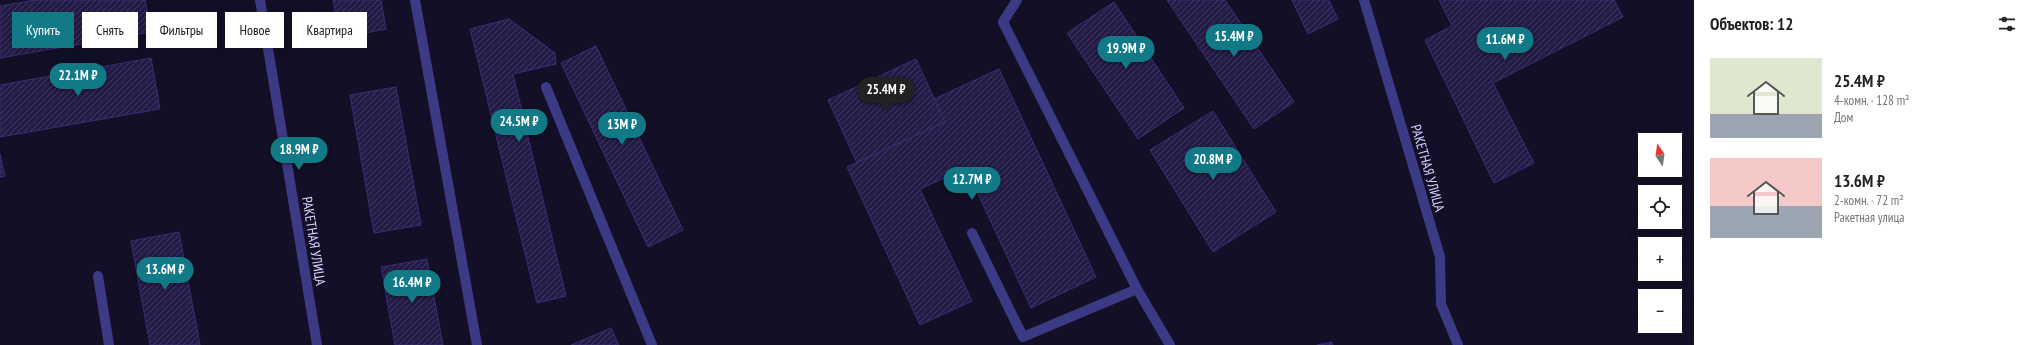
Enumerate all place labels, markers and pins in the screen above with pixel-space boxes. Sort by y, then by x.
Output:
pin: 15.4M ₽ [1197,24,1271,58]
pin: 11.6M ₽ [1468,27,1542,61]
pin: 19.9M ₽ [1089,36,1163,70]
pin: 22.1M ₽ [41,63,115,97]
pin: 25.4M ₽ [849,77,923,111]
pin: 24.5M ₽ [482,109,556,143]
pin: 13M ₽ [594,112,650,146]
pin: 18.9M ₽ [262,137,336,171]
pin: 20.8M ₽ [1176,147,1250,181]
pin: 12.7M ₽ [935,167,1009,201]
pin: 13.6M ₽ [128,257,202,291]
pin: 16.4M ₽ [375,270,449,304]

